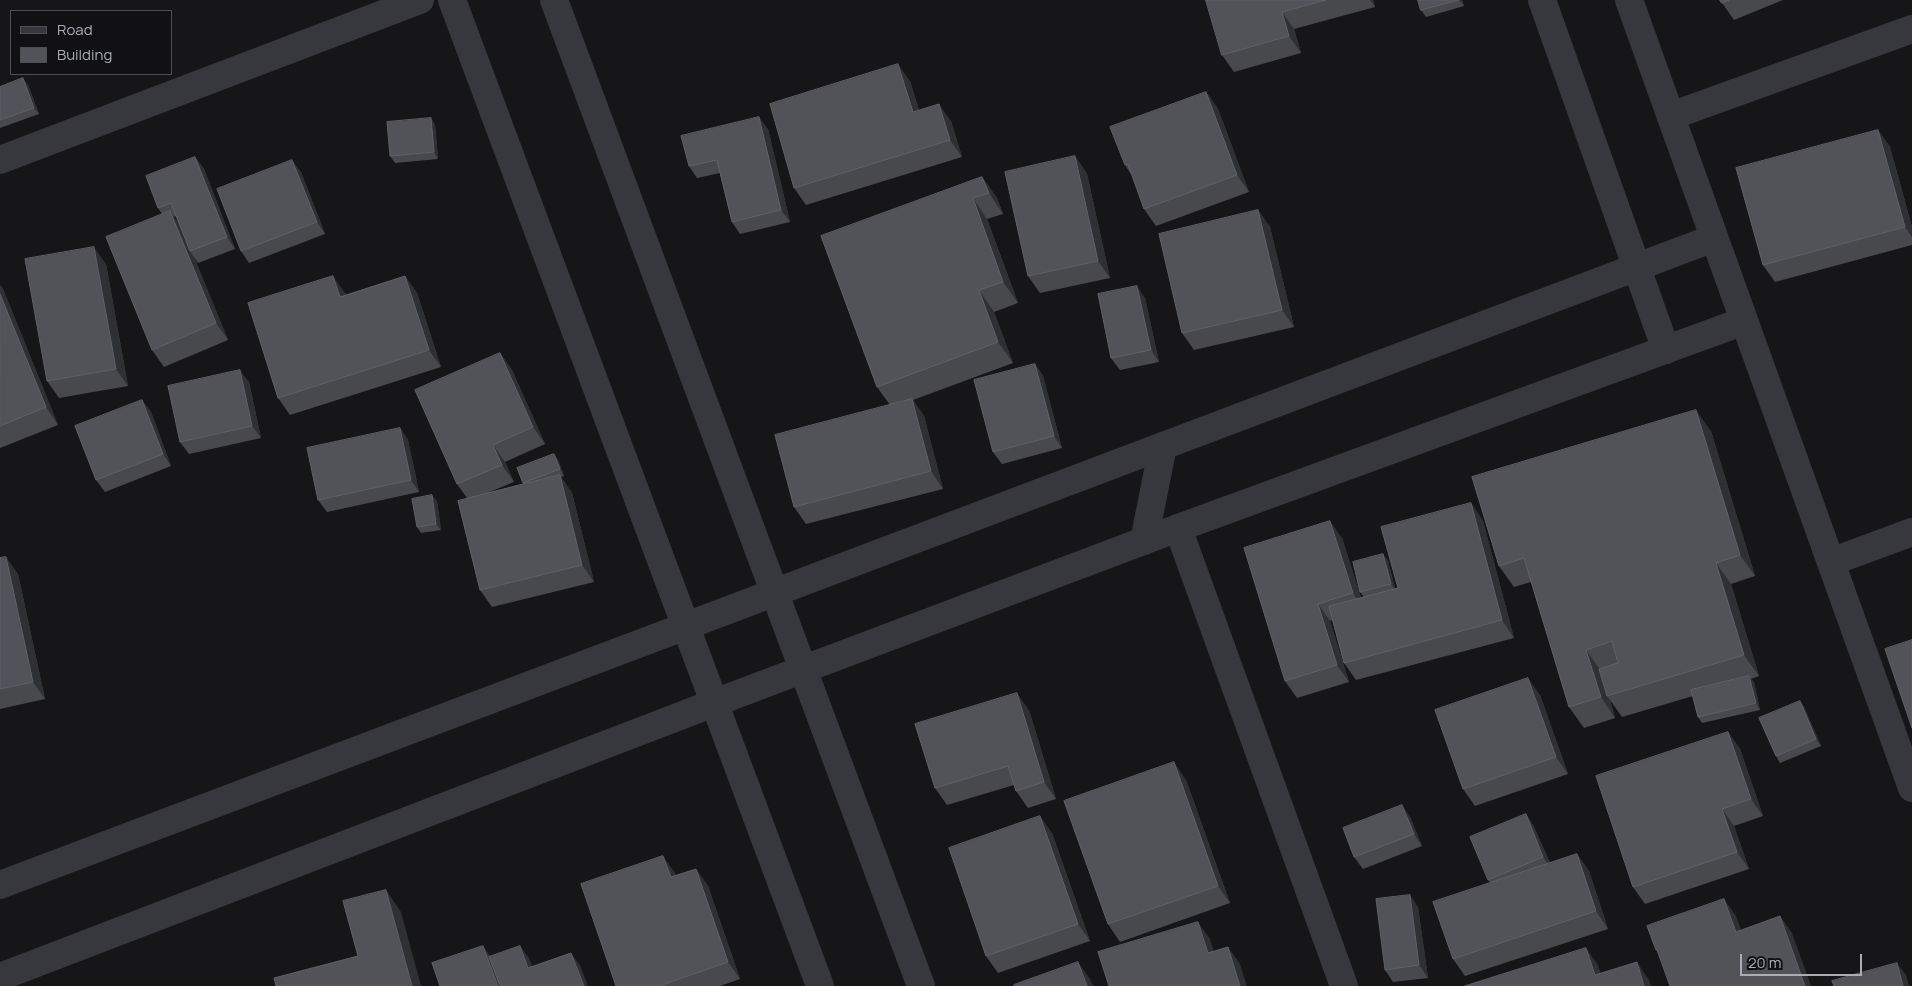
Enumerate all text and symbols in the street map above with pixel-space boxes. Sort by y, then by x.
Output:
legend [10,10,172,75]
text: Road [57,19,93,40]
text: Building [57,44,112,65]
scale bar [1742,944,1864,976]
text: 20 m [1748,952,1781,973]

